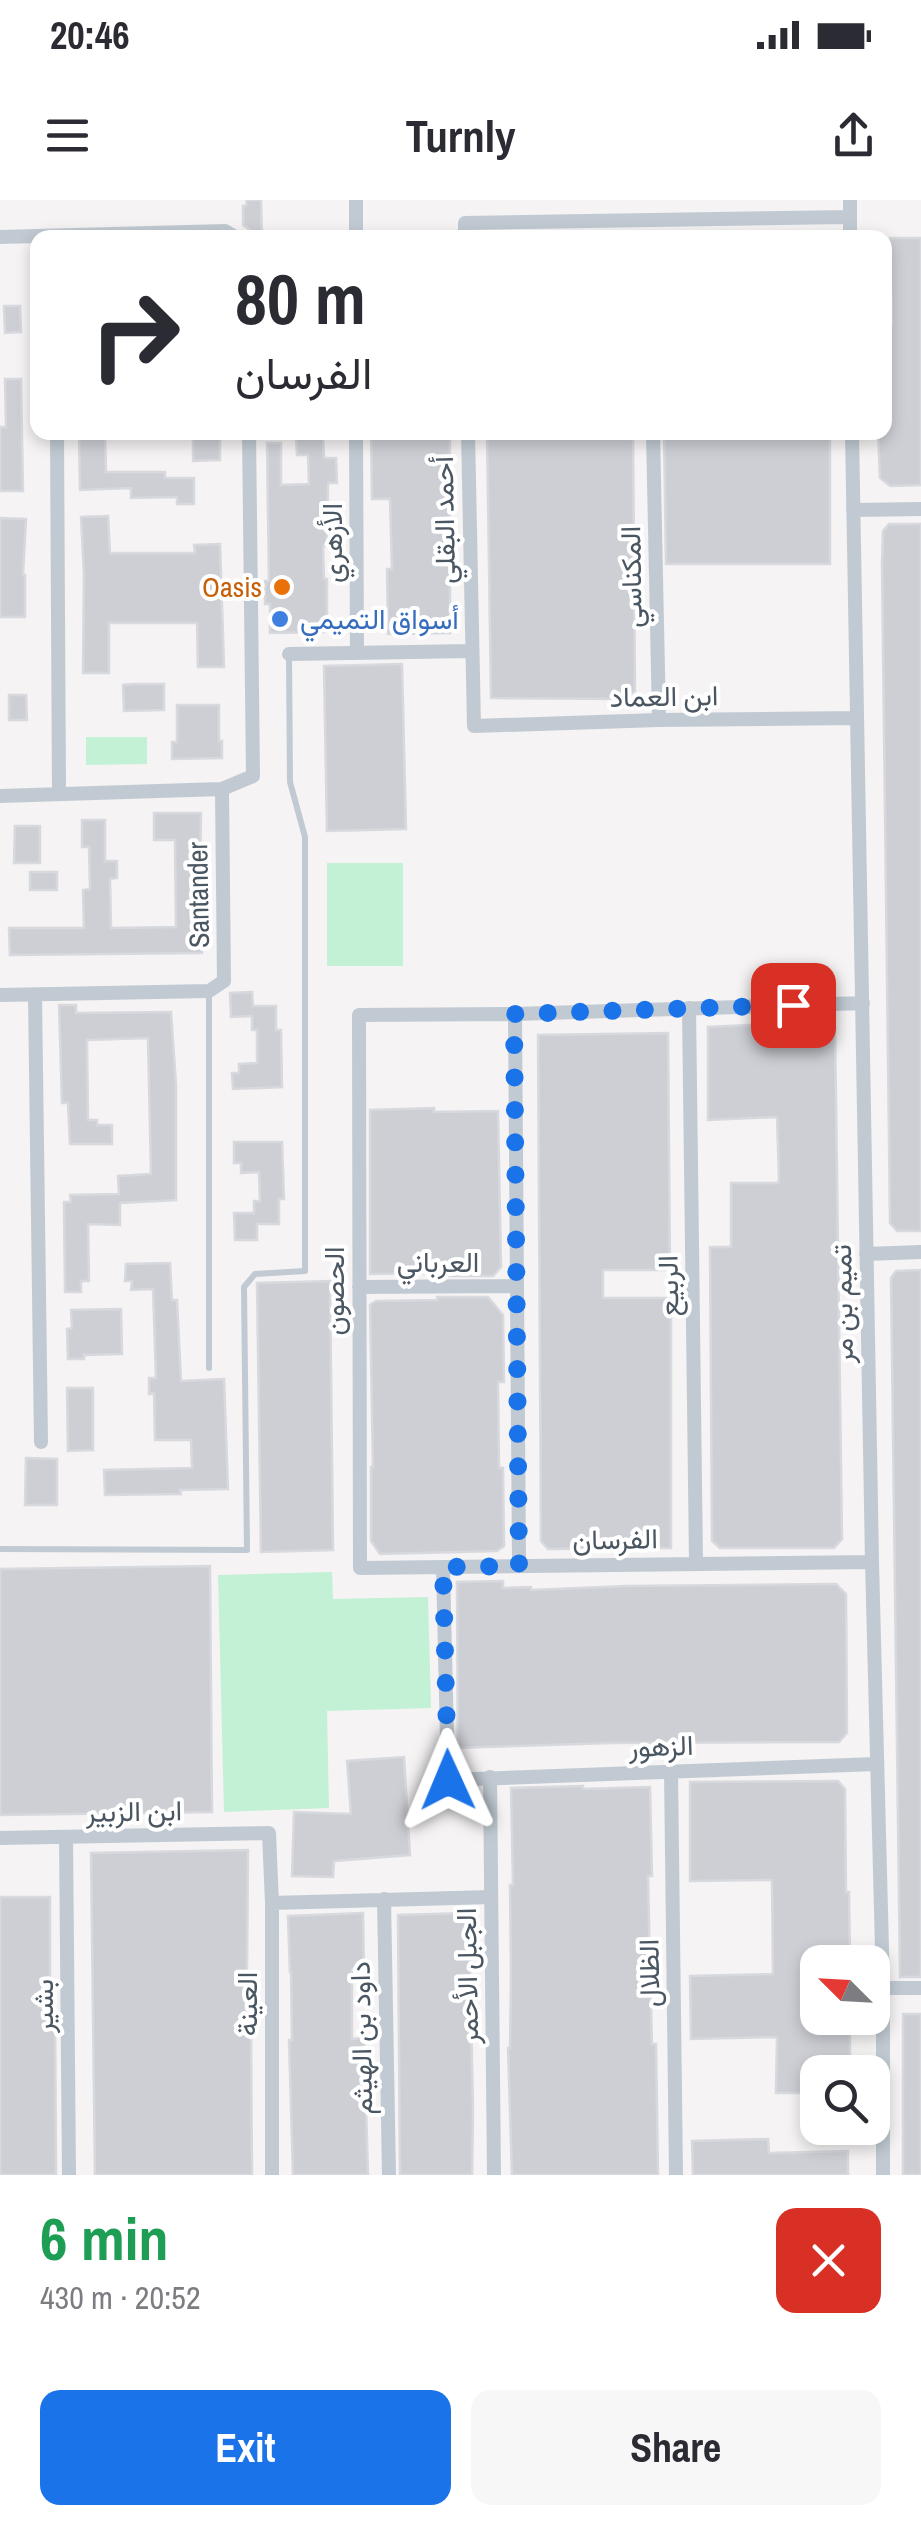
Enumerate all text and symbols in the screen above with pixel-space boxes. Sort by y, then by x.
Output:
text: 20:46 [50,10,130,61]
text: Turnly [405,105,516,166]
icon: menu [40,108,95,163]
icon: share [826,108,881,163]
text: 80 m [235,252,366,346]
icon: right [70,270,200,400]
text: الفرسان [235,342,372,403]
street label: أحمد البقلي [424,456,468,584]
street label: الأزهري [313,503,355,583]
street label: المكناسي [611,526,655,628]
place label: Oasis [202,568,262,606]
marker: Oasis [271,576,293,598]
place label: أسواق التميمي [300,600,459,642]
marker: أسواق التميمي [269,608,291,630]
street label: ابن العماد [609,676,719,716]
street label: Santander [178,841,218,948]
pin [751,963,836,1048]
icon: arrive [766,978,821,1033]
street label: العرباني [397,1243,479,1285]
street label: تميم بن مر [822,1244,862,1365]
street label: الحصون [315,1246,353,1336]
street label: الربيع [648,1255,689,1317]
street label: الفرسان [572,1519,658,1559]
street label: الزهور [627,1726,694,1766]
position arrow [396,1728,500,1832]
street label: ابن الزبير [85,1791,182,1831]
street label: الجبل الأحمر [447,1907,487,2046]
street label: الظلال [629,1939,669,2007]
north arrow [800,1945,890,2035]
map controls [800,1945,890,2145]
street label: داود بن الهيثم [341,1961,381,2115]
street label: العينة [228,1972,266,2036]
street label: بشير [24,1979,62,2034]
button: search [800,2055,890,2145]
text: 6 min [40,2198,169,2279]
button: close [776,2208,881,2313]
text: 430 m · 20:52 [40,2276,200,2319]
button: Exit [40,2390,451,2505]
button: Share [471,2390,881,2505]

